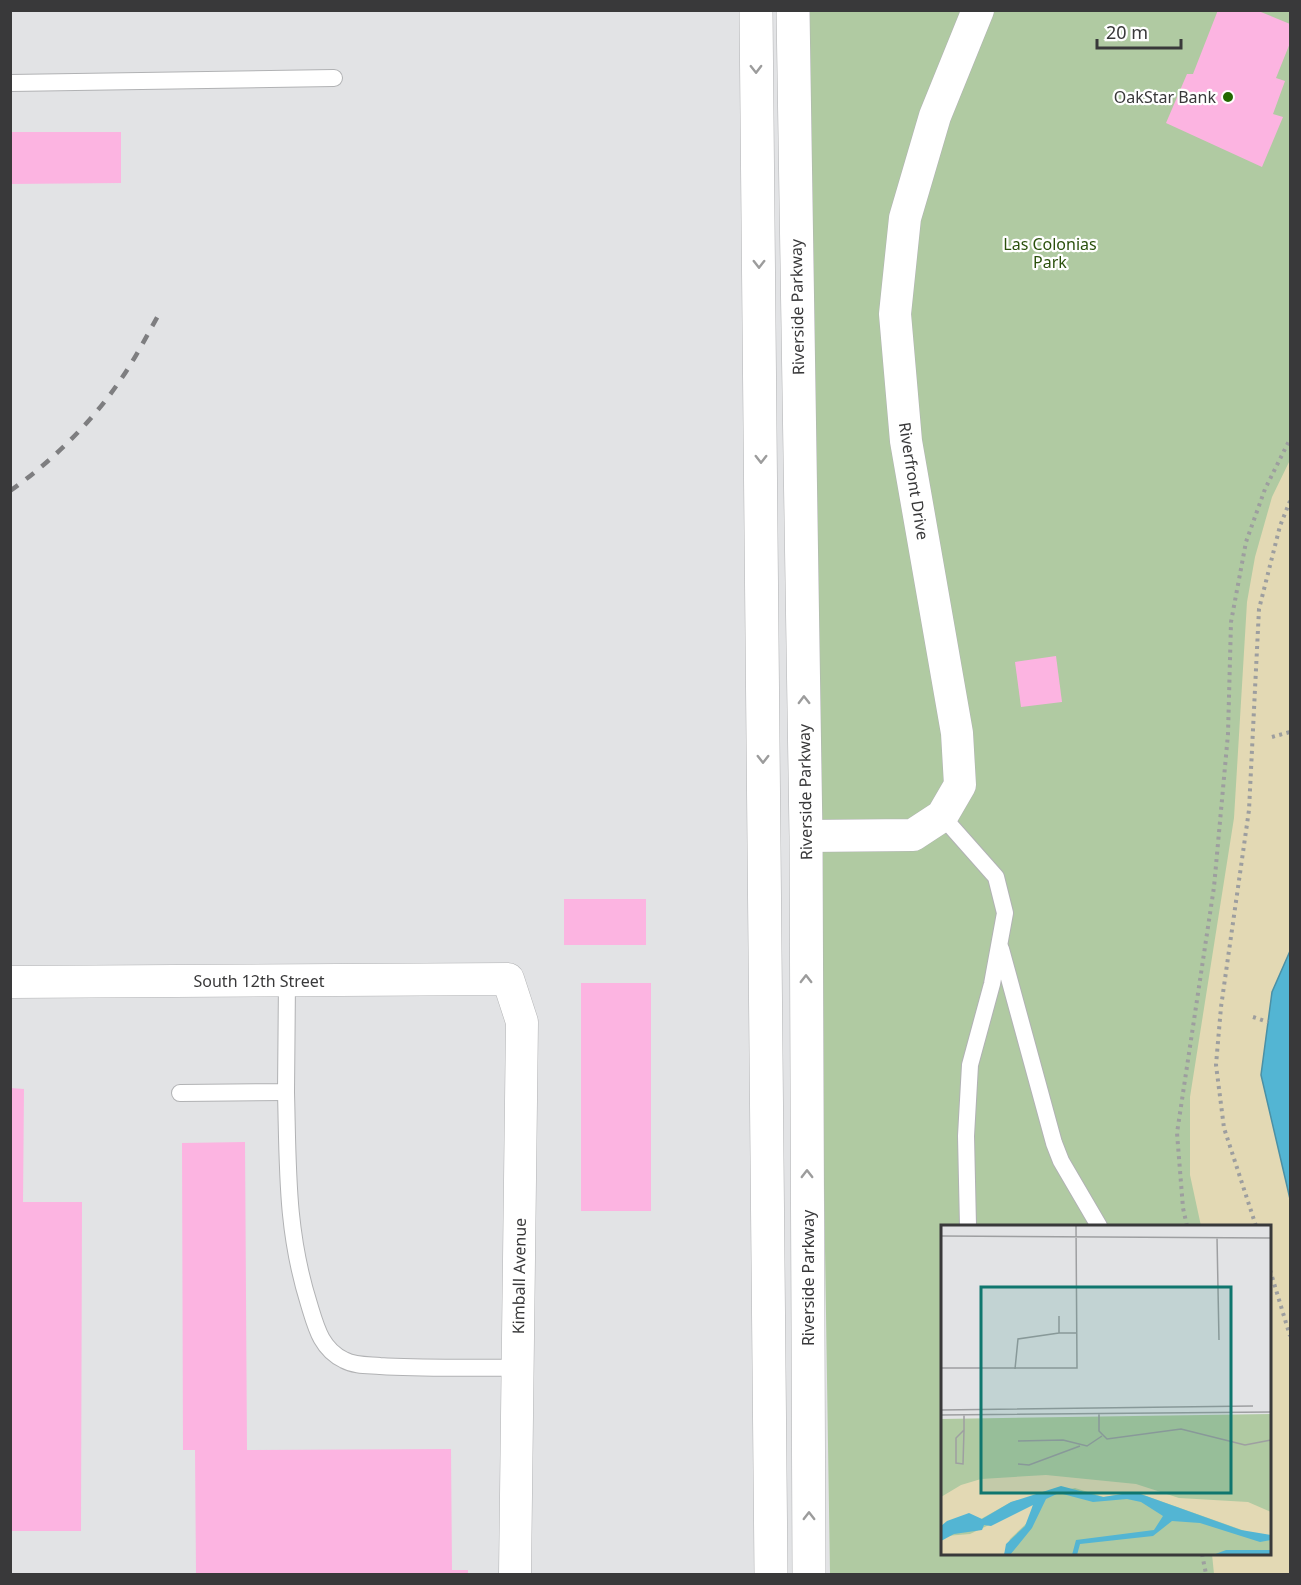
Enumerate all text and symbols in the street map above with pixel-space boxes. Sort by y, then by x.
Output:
scale bar [1097,12,1181,50]
text: 20 m [1106,20,1148,44]
one-way arrow [750,64,763,73]
place label: OakStar Bank [1114,86,1216,108]
marker: OakStar Bank [1221,90,1235,104]
park label: Las Colonias Park [1003,233,1097,273]
street label: Riverside Parkway [785,238,809,375]
one-way arrow [753,259,765,268]
street label: Riverfront Drive [894,421,934,541]
one-way arrow [755,454,767,463]
one-way arrow [797,696,810,705]
street label: Riverside Parkway [793,723,817,860]
one-way arrow [757,754,769,763]
street label: South 12th Street [194,970,325,992]
one-way arrow [800,975,812,984]
one-way arrow [801,1170,813,1179]
street label: Riverside Parkway [797,1209,819,1346]
street label: Kimball Avenue [507,1218,531,1334]
inset map [941,1225,1271,1555]
one-way arrow [803,1512,815,1521]

